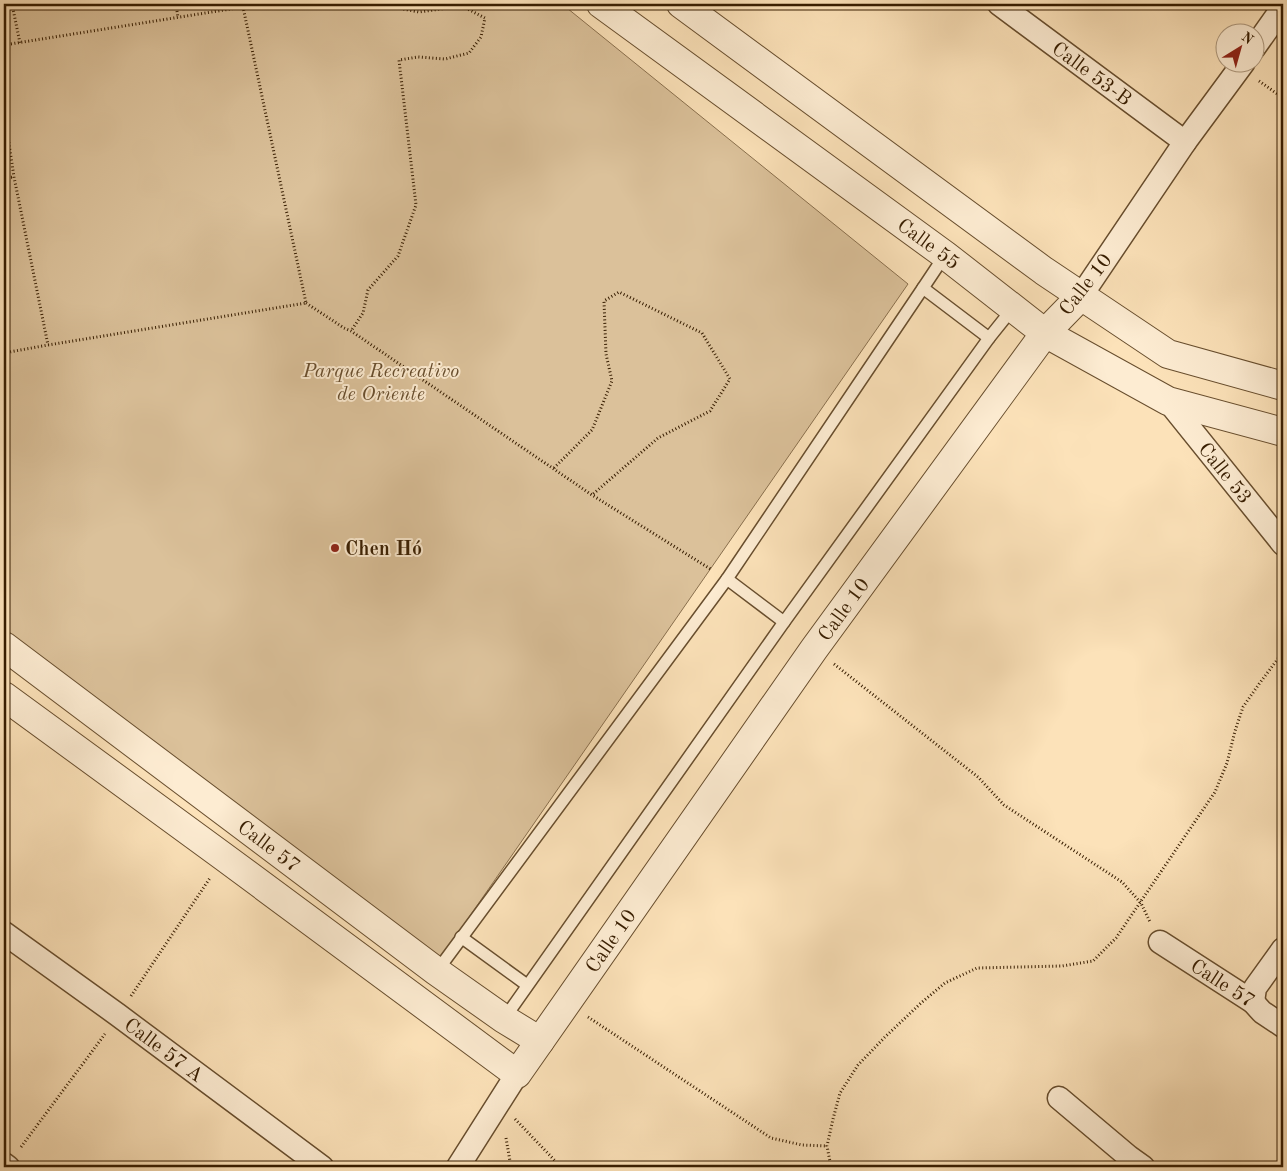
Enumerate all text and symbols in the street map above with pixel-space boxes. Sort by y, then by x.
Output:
north arrow [1214,22,1264,72]
text: N [1239,30,1256,47]
street label: Calle 53-B [1048,39,1134,111]
street label: Calle 55 [893,216,963,274]
street label: Calle 10 [1057,251,1117,320]
park label: Parque Recreativo de Oriente [302,362,459,405]
street label: Calle 53 [1194,440,1254,508]
place label: Chen Hó [345,540,422,560]
marker: Chen Hó [329,542,341,554]
street label: Calle 10 [815,575,874,645]
street label: Calle 57 [233,818,303,877]
street label: Calle 10 [583,906,641,977]
street label: Calle 57 [1186,956,1258,1012]
street label: Calle 57 A [120,1015,206,1087]

